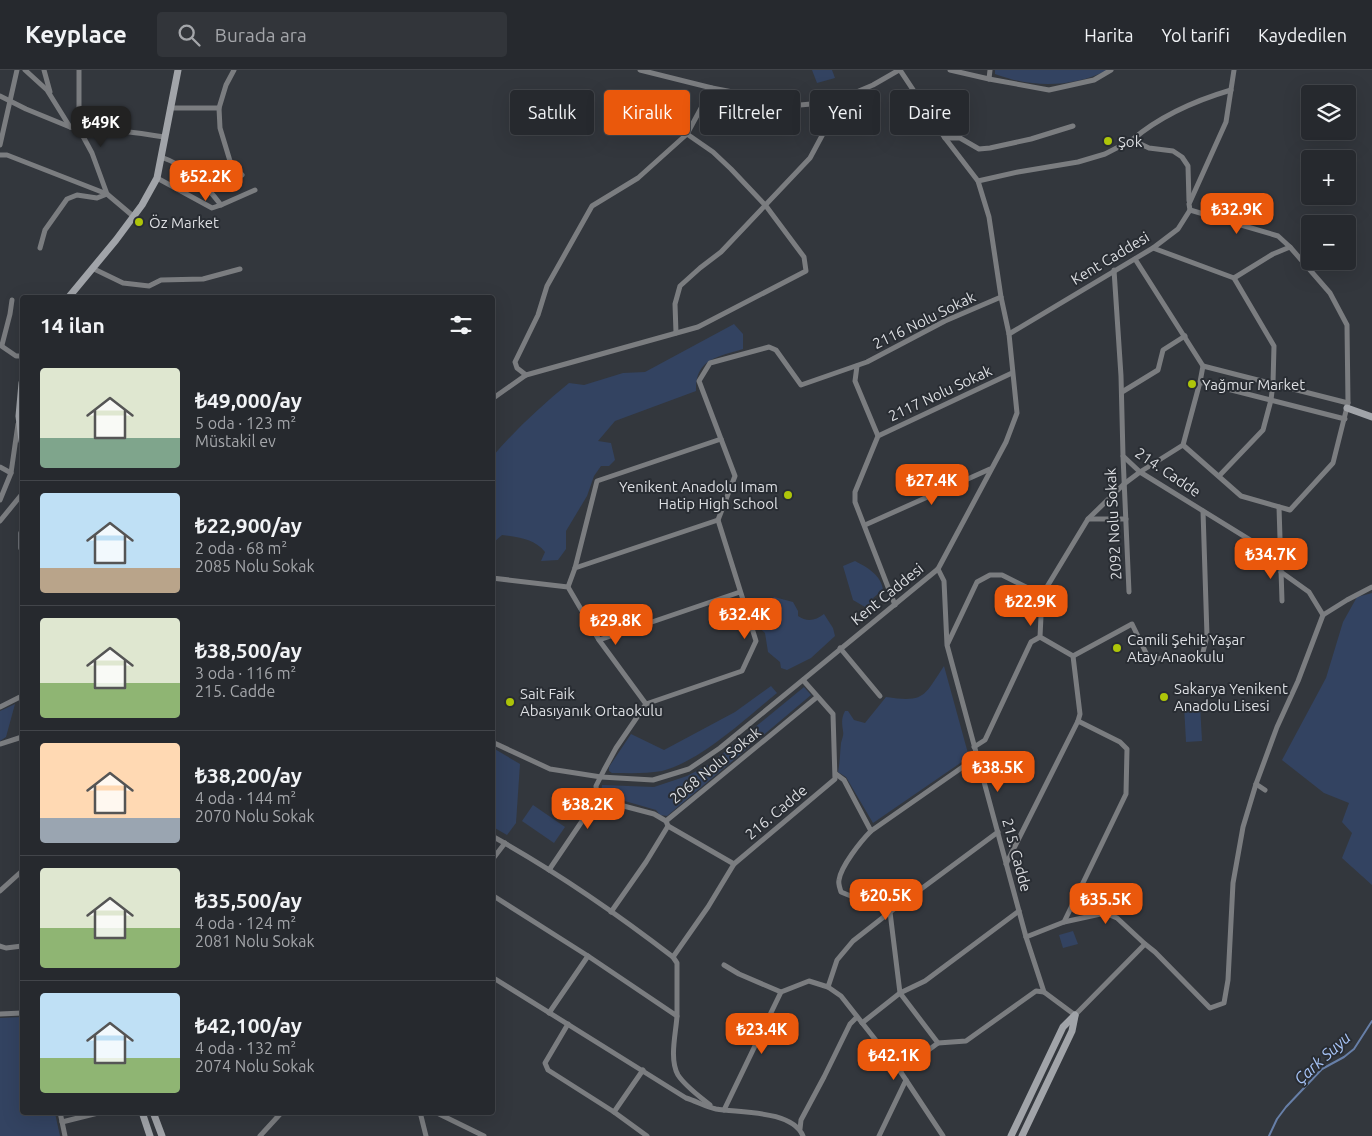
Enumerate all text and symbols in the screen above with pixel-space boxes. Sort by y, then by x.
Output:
search box [157,12,507,57]
text: Keyplace [25,21,127,48]
icon: search [175,21,203,49]
text: Burada ara [215,24,307,46]
text: Harita [1084,25,1133,45]
text: Yol tarifi [1161,25,1230,45]
text: Kaydedilen [1258,25,1347,45]
map controls [1301,85,1356,270]
button: layers [1301,85,1356,140]
chip: Satılık [510,90,594,135]
chip: Kiralık [604,90,690,135]
chip: Filtreler [700,90,800,135]
chip: Yeni [810,90,880,135]
chip: Daire [890,90,969,135]
pin: ₺49K [71,106,131,148]
text: ₺49K [82,113,120,131]
place label: Şok [1118,133,1143,150]
marker: Şok [1102,135,1114,147]
button: + [1301,150,1356,205]
pin: ₺52.2K [165,160,247,202]
text: ₺52.2K [181,167,231,185]
pin: ₺32.9K [1196,192,1278,235]
text: ₺32.9K [1212,200,1262,218]
place label: Öz Market [149,214,219,231]
button: − [1301,215,1356,270]
marker: Öz Market [133,216,145,228]
street label: Kent Caddesi [1068,228,1152,288]
street label: 2116 Nolu Sokak [870,288,979,352]
icon: filters [447,311,475,339]
text: 14 ilan [40,313,105,337]
street label: 2117 Nolu Sokak [886,361,995,424]
place label: Yağmur Market [1202,376,1305,393]
marker: Yağmur Market [1186,378,1198,390]
icon: home [80,388,140,448]
text: ₺49,000/ay [195,388,302,412]
text: 5 oda · 123 m² [195,414,296,432]
text: Müstakil ev [195,432,276,450]
street label: 214. Cadde [1132,444,1204,500]
pin: ₺27.4K [891,464,973,506]
street label: 2092 Nolu Sokak [1102,467,1124,580]
text: ₺27.4K [907,471,957,489]
place label: Yenikent Anadolu Imam Hatip High School [619,478,778,512]
marker: Yenikent Anadolu Imam Hatip High School [782,489,794,501]
icon: home [80,513,140,573]
text: ₺22,900/ay [195,513,302,537]
pin: ₺34.7K [1230,538,1312,580]
text: 2 oda · 68 m² [195,539,287,557]
text: ₺34.7K [1246,545,1296,563]
text: 2085 Nolu Sokak [195,557,315,575]
street label: Kent Caddesi [847,560,927,628]
pin: ₺22.9K [990,584,1072,627]
text: ₺22.9K [1006,592,1056,610]
pin: ₺32.4K [704,598,786,640]
pin: ₺29.8K [575,604,657,646]
text: ₺32.4K [720,605,770,623]
text: ₺29.8K [591,611,641,629]
place label: Camili Şehit Yaşar Atay Anaokulu [1127,631,1245,665]
icon: home [80,638,140,698]
text: ₺38,500/ay [195,638,302,662]
marker: Camili Şehit Yaşar Atay Anaokulu [1111,642,1123,654]
text: 3 oda · 116 m² [195,664,296,682]
place label: Sakarya Yenikent Anadolu Lisesi [1174,680,1288,714]
text: 215. Cadde [195,682,275,700]
place label: Sait Faik Abasıyanık Ortaokulu [520,685,663,719]
marker: Sakarya Yenikent Anadolu Lisesi [1158,691,1170,703]
marker: Sait Faik Abasıyanık Ortaokulu [504,696,516,708]
street label: 2068 Nolu Sokak [666,723,764,807]
pin: ₺38.5K [957,750,1039,793]
text: ₺38.5K [973,758,1023,776]
icon: home [80,763,140,823]
text: ₺38,200/ay [195,763,302,787]
street label: 216. Cadde [742,781,810,843]
pin: ₺38.2K [547,788,629,830]
text: 4 oda · 144 m² [195,789,296,807]
text: ₺38.2K [563,795,613,813]
text: 2070 Nolu Sokak [195,807,315,825]
street label: 215. Cadde [999,816,1035,894]
pin: ₺20.5K [845,878,927,921]
pin: ₺35.5K [1065,882,1147,925]
text: ₺20.5K [861,886,911,904]
icon: home [80,888,140,948]
text: ₺35,500/ay [195,888,302,912]
text: ₺35.5K [1081,890,1131,908]
text: 4 oda · 124 m² [195,914,296,932]
text: 2081 Nolu Sokak [195,932,315,950]
pin: ₺23.4K [721,1012,803,1055]
icon: home [80,1013,140,1073]
text: ₺42,100/ay [195,1013,302,1037]
text: ₺23.4K [737,1020,787,1038]
water label: Çark Suyu [1290,1028,1354,1088]
pin: ₺42.1K [853,1038,935,1081]
text: 4 oda · 132 m² [195,1039,296,1057]
text: ₺42.1K [869,1046,919,1064]
text: 2074 Nolu Sokak [195,1057,315,1075]

